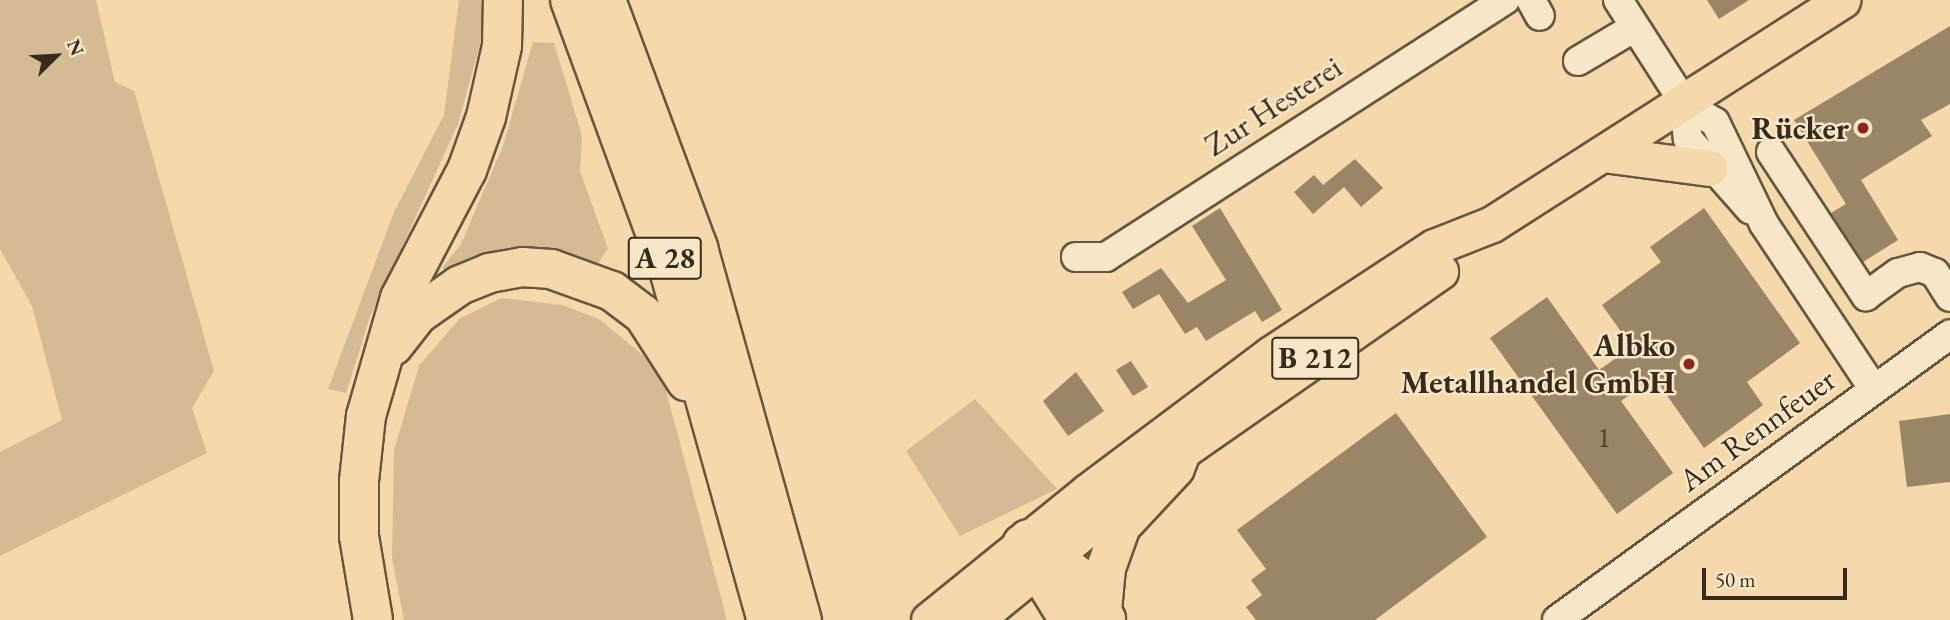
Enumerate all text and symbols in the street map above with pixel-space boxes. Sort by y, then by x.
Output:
north arrow [21,21,91,91]
text: N [61,35,90,59]
street label: Zur Hesterei [1197,48,1349,164]
place label: Rücker [1751,109,1849,147]
marker: Rücker [1855,120,1871,136]
road number: A 28 [626,232,704,284]
place label: Albko Metallhandel GmbH [1400,327,1675,402]
road number: B 212 [1271,332,1359,384]
marker: Albko Metallhandel GmbH [1681,356,1697,372]
street label: Am Rennfeuer [1671,360,1843,500]
house number: 1 [1597,420,1611,454]
scale bar [1705,554,1850,598]
text: 50 m [1715,566,1756,593]

